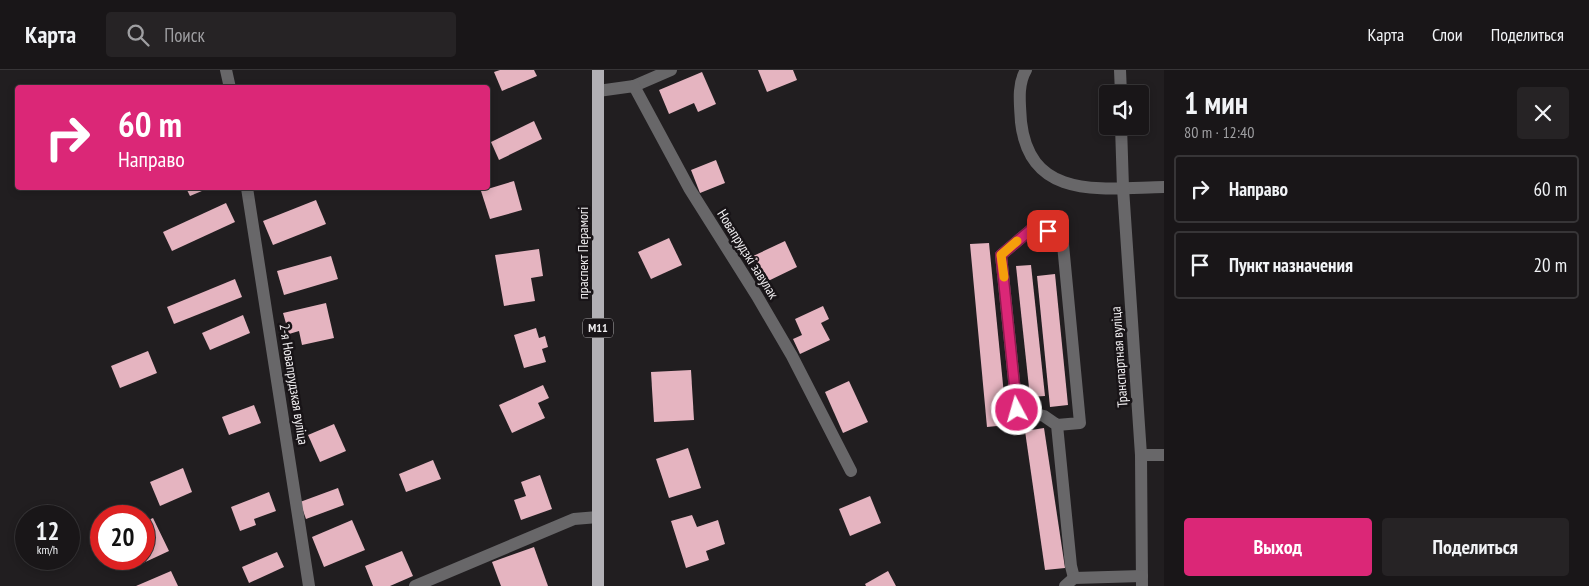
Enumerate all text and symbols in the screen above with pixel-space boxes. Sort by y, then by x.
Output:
search box [106,12,456,57]
text: Карта [25,19,76,50]
icon: search [124,21,152,49]
text: Поиск [164,23,205,47]
text: Карта [1367,23,1404,46]
text: Слои [1432,23,1463,46]
text: Поделиться [1491,23,1564,46]
text: 1 мин [1184,83,1248,122]
map controls [1099,85,1149,135]
button: sound [1099,85,1149,135]
button: close [1517,87,1569,139]
text: 60 m [118,101,182,147]
icon: right [35,105,100,170]
text: 80 m · 12:40 [1184,122,1255,142]
text: Направо [118,145,185,173]
icon: right [1186,175,1214,203]
text: Направо [1229,177,1288,201]
text: 60 m [1534,177,1567,201]
street label: Новапрудзкі завулак [713,206,783,303]
street label: праспект Перамогі [574,207,592,299]
pin [1027,210,1069,252]
icon: arrive [1034,217,1062,245]
icon: arrive [1186,251,1214,279]
text: Пункт назначения [1229,253,1353,277]
text: 20 m [1534,253,1567,277]
street label: Транспартная вуліца [1106,306,1132,408]
road number: М11 [583,318,613,338]
street label: 2-я Новапрудзкая вуліца [276,322,312,446]
position arrow [990,383,1042,435]
speed limit sign: 20 [90,505,155,570]
text: 12 [36,515,59,547]
button: Выход [1184,518,1372,576]
button: Поделиться [1382,518,1569,576]
text: km/h [37,542,58,557]

